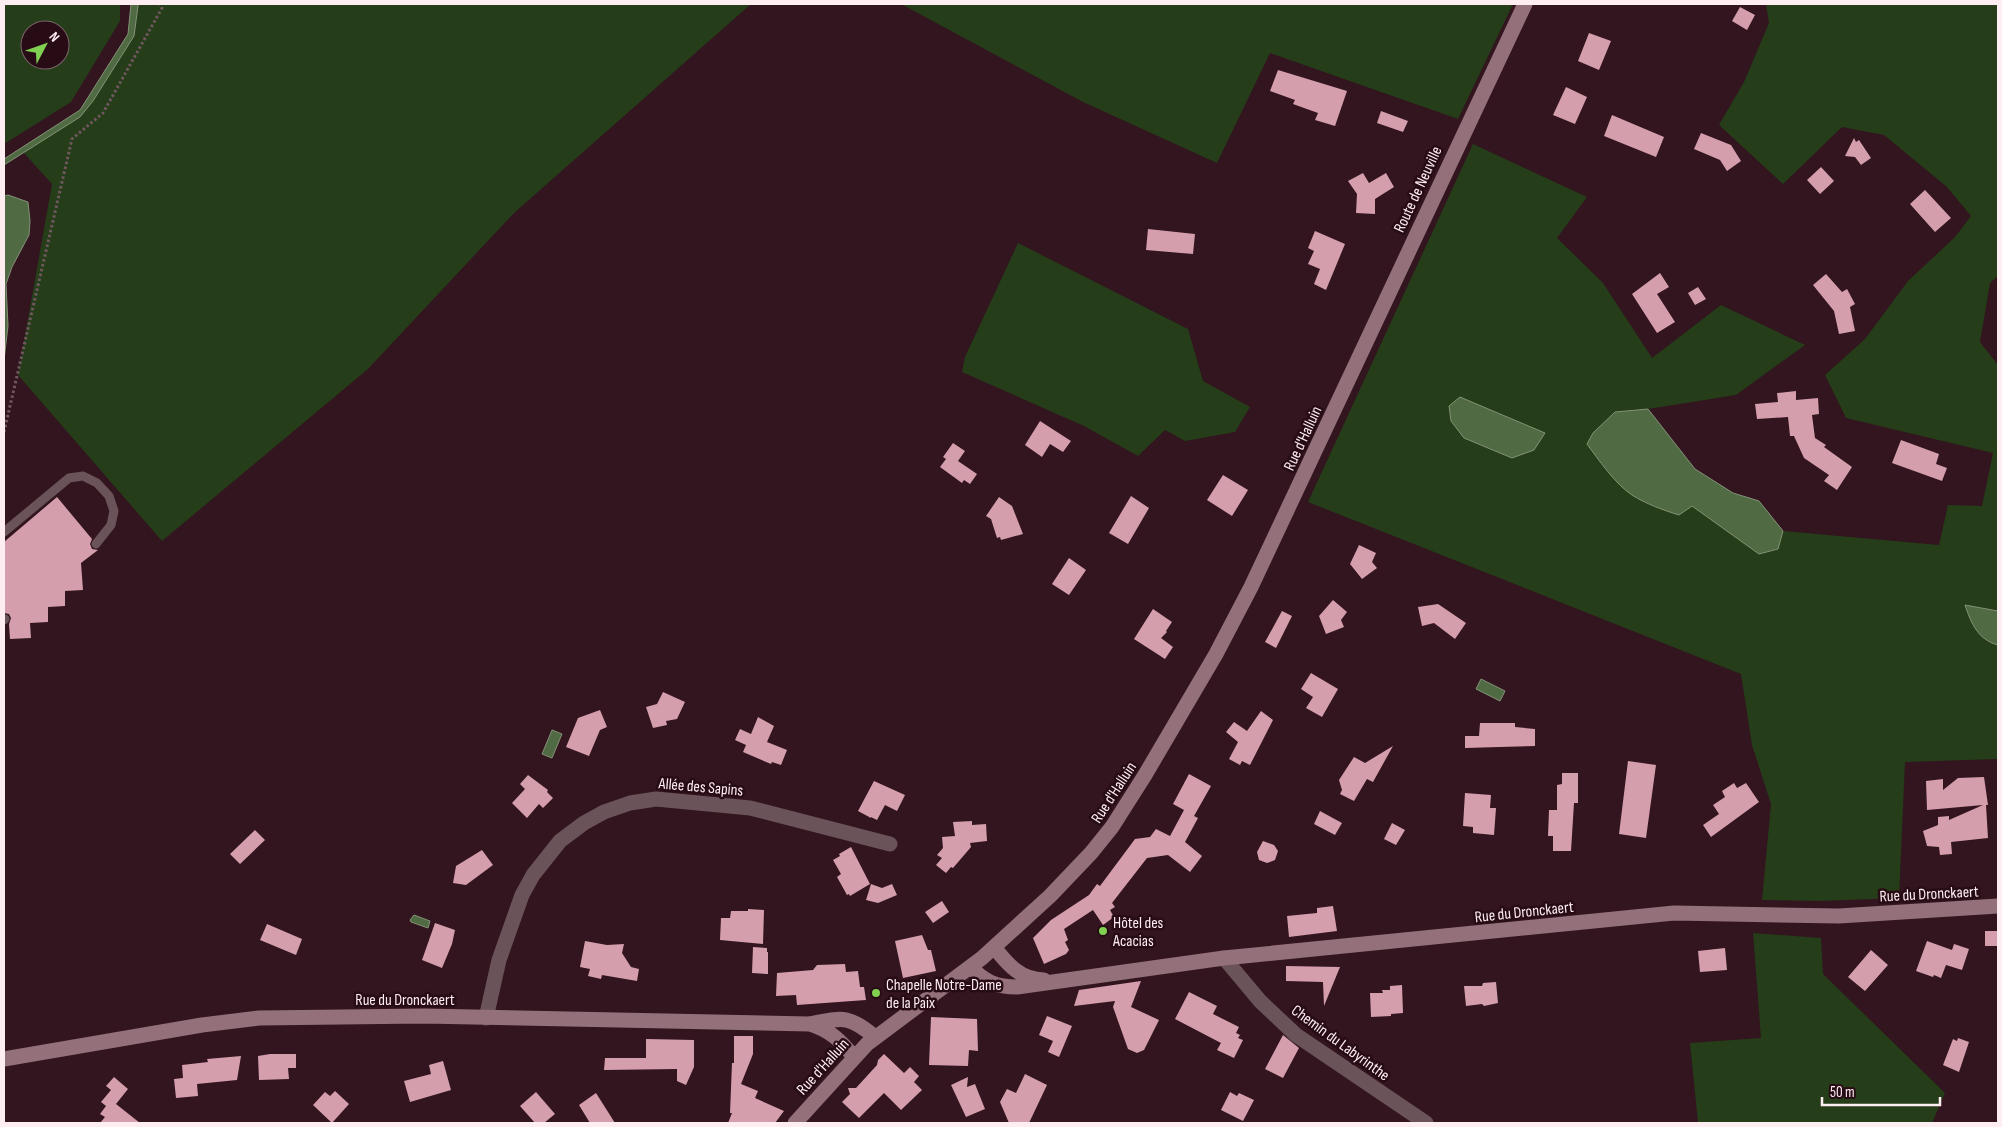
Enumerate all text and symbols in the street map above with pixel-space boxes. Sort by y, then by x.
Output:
north arrow [20,20,70,70]
text: N [46,28,63,45]
street label: Route de Neuville [1390,144,1447,236]
street label: Rue d'Halluin [1280,403,1327,474]
street label: Rue d'Halluin [1088,759,1141,827]
street label: Allée des Sapins [657,774,744,801]
street label: Rue du Dronckaert [1879,882,1979,907]
street label: Rue du Dronckaert [1474,898,1575,927]
place label: Hôtel des Acacias [1112,914,1164,951]
marker: Hôtel des Acacias [1097,925,1109,937]
place label: Chapelle Notre-Dame de la Paix [886,976,1002,1013]
marker: Chapelle Notre-Dame de la Paix [870,987,882,999]
street label: Rue du Dronckaert [355,991,455,1010]
street label: Chemin du Labyrinthe [1287,1001,1393,1085]
street label: Rue d'Halluin [793,1035,853,1099]
scale bar [1822,1074,1940,1106]
text: 50 m [1830,1083,1855,1102]

